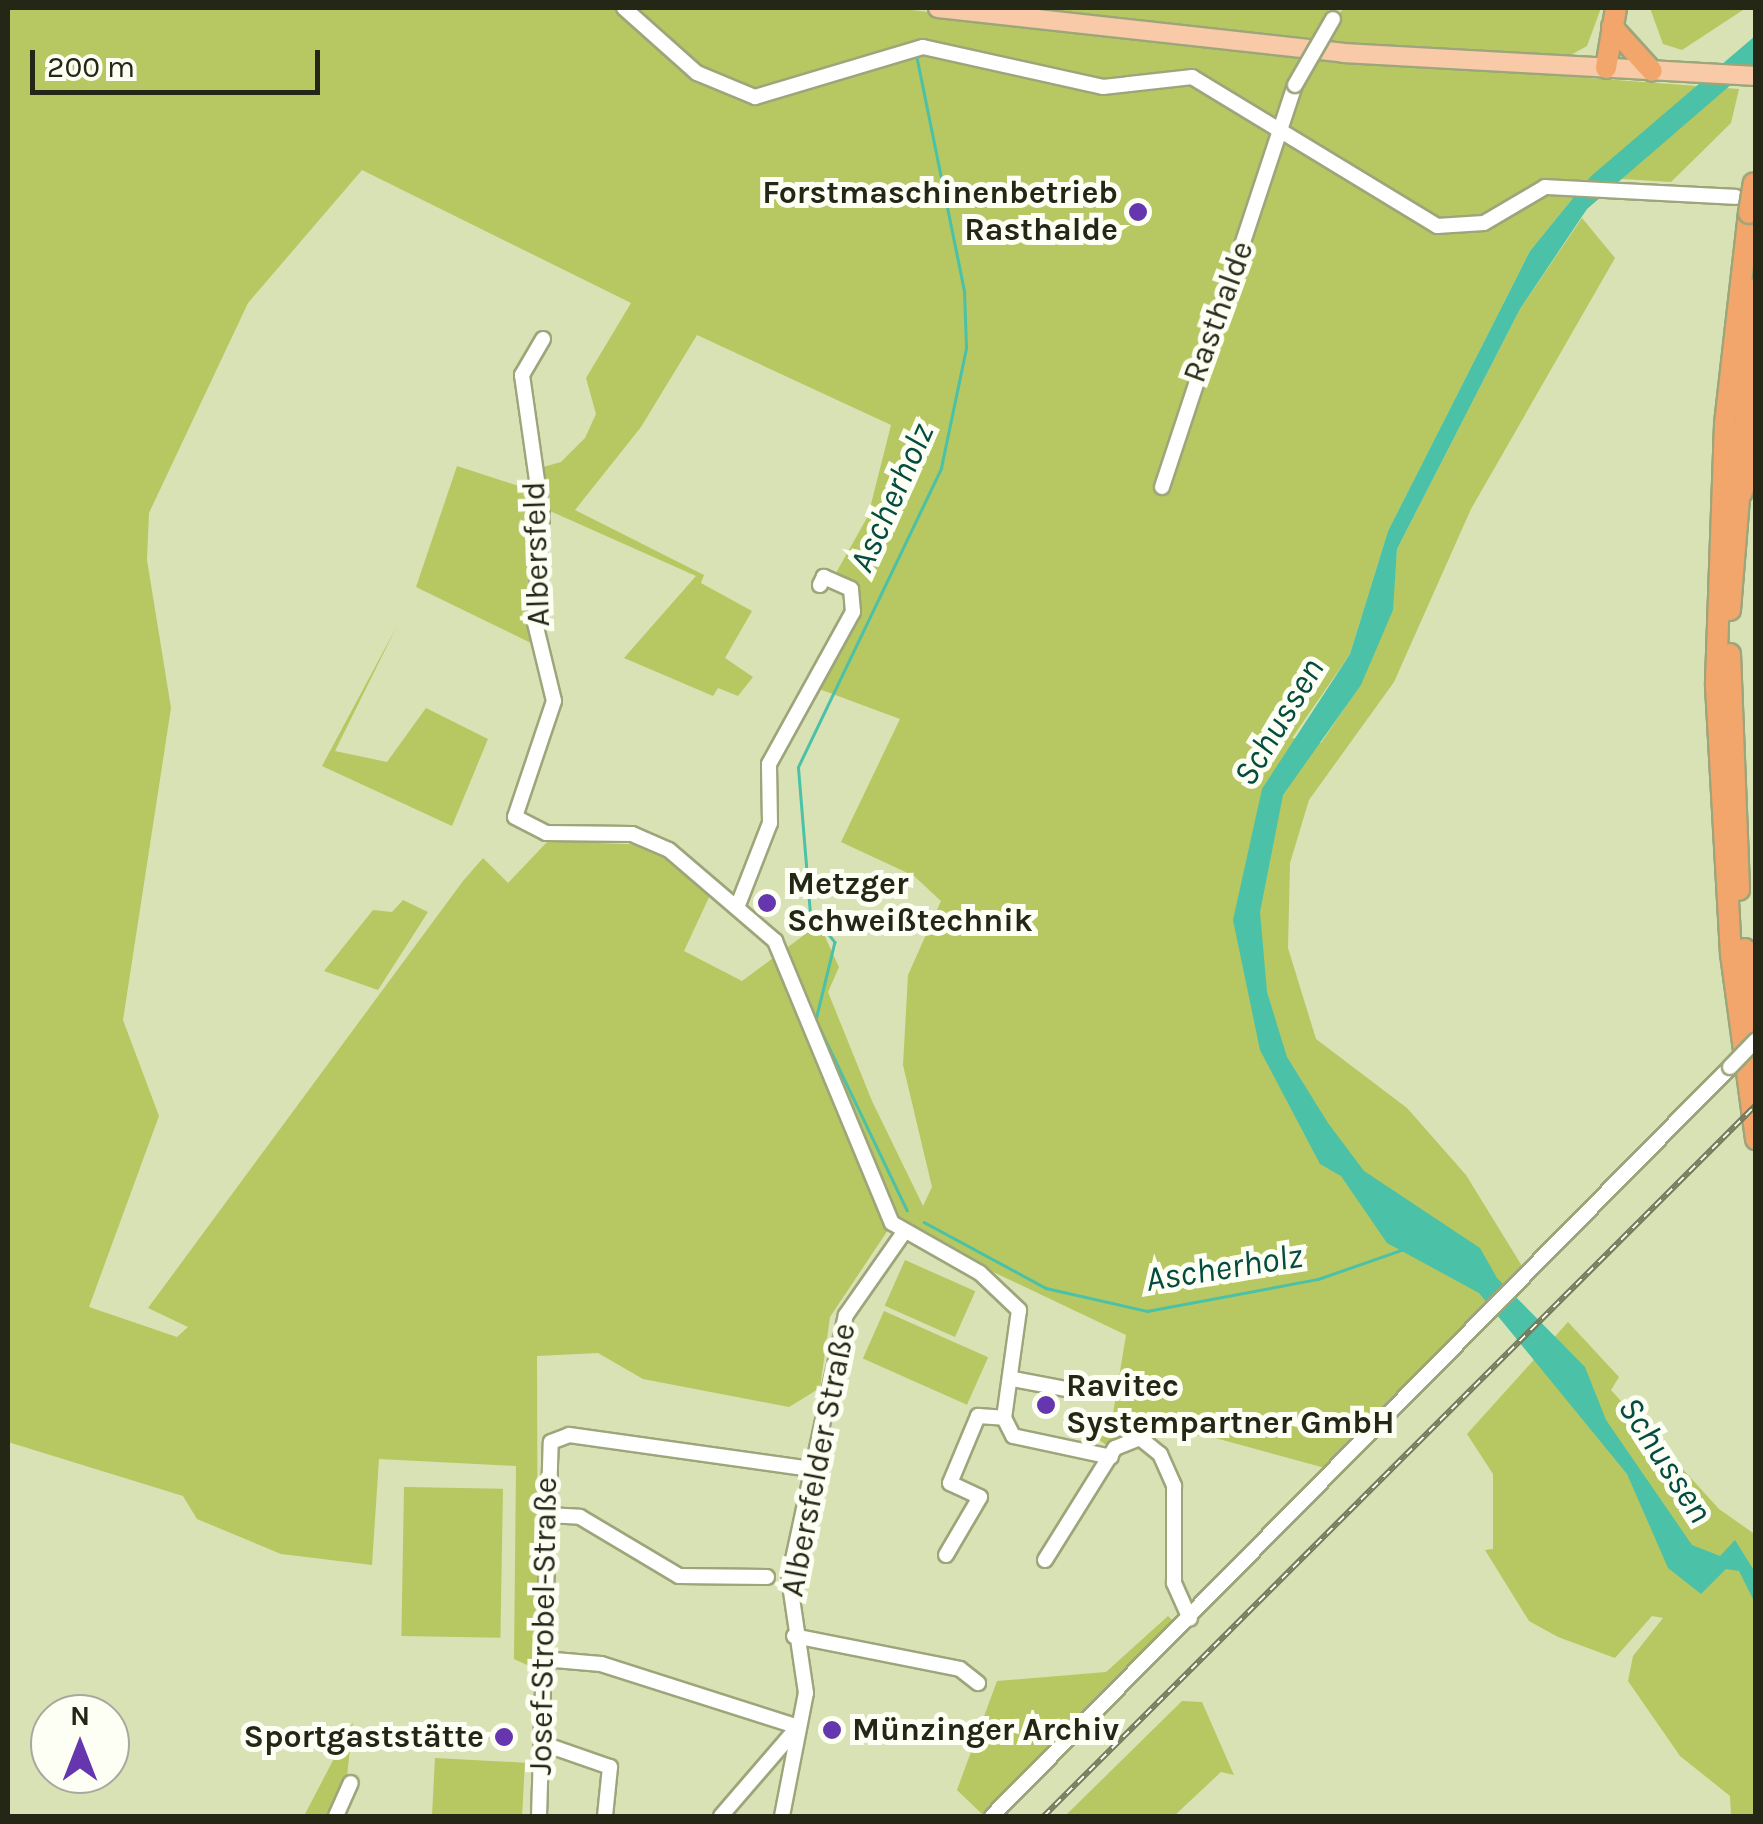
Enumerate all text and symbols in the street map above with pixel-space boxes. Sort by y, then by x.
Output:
scale bar [35,30,325,92]
text: 200 m [47,49,135,85]
place label: Forstmaschinenbetrieb Rasthalde [762,175,1118,250]
marker: Forstmaschinenbetrieb Rasthalde [1127,201,1149,223]
street label: Rasthalde [1176,236,1262,388]
water label: Ascherholz [841,417,943,579]
street label: Albersfeld [515,481,559,627]
water label: Schussen [1225,650,1333,794]
place label: Metzger Schweißtechnik [787,866,1033,941]
marker: Metzger Schweißtechnik [756,892,778,914]
water label: Ascherholz [1143,1235,1305,1301]
street label: Albersfelder Straße [774,1320,864,1600]
place label: Ravitec Systempartner GmbH [1066,1368,1395,1443]
water label: Schussen [1609,1389,1721,1531]
marker: Ravitec Systempartner GmbH [1035,1394,1057,1416]
street label: Josef-Strobel-Straße [522,1477,566,1775]
north arrow [30,1694,130,1794]
text: N [70,1699,90,1732]
place label: Münzinger Archiv [852,1711,1119,1749]
place label: Sportgaststätte [244,1718,484,1756]
marker: Münzinger Archiv [821,1719,843,1741]
marker: Sportgaststätte [493,1726,515,1748]

